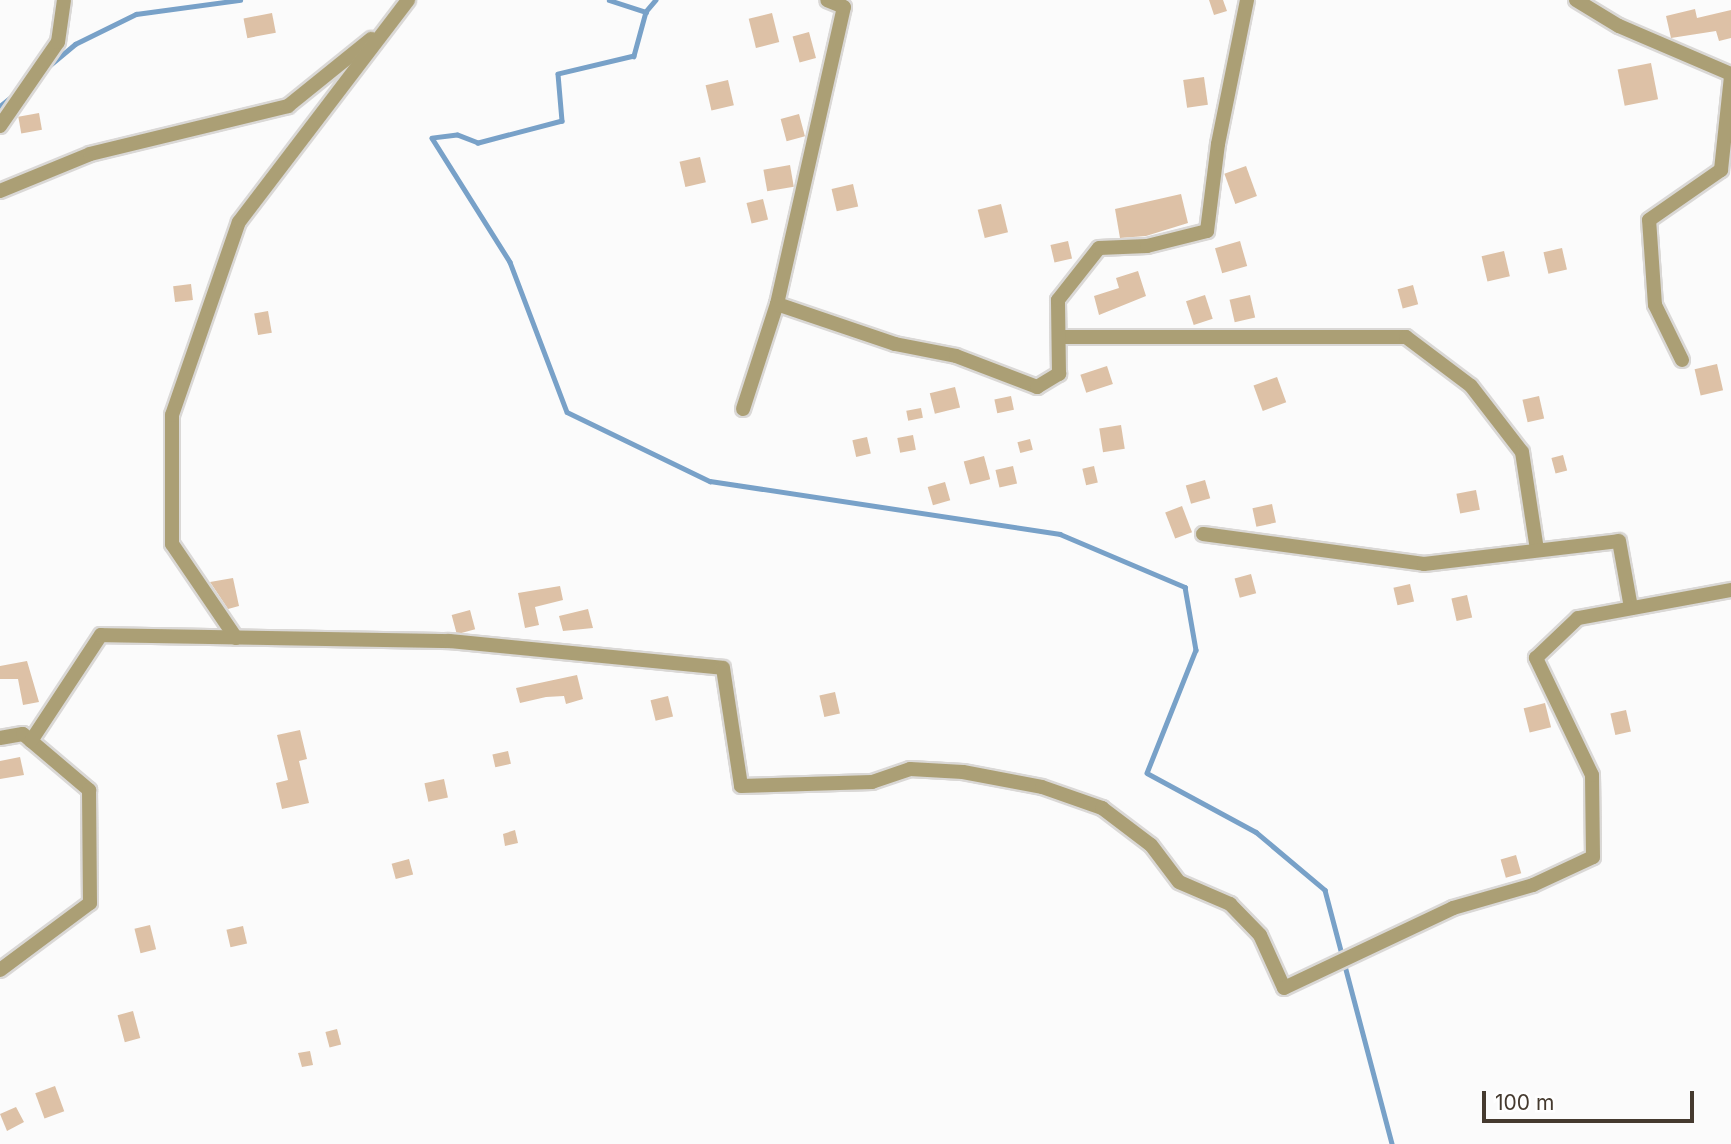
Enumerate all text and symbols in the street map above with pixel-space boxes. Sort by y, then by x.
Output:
scale bar [1486,1078,1698,1122]
text: 100 m [1495,1090,1554,1115]

